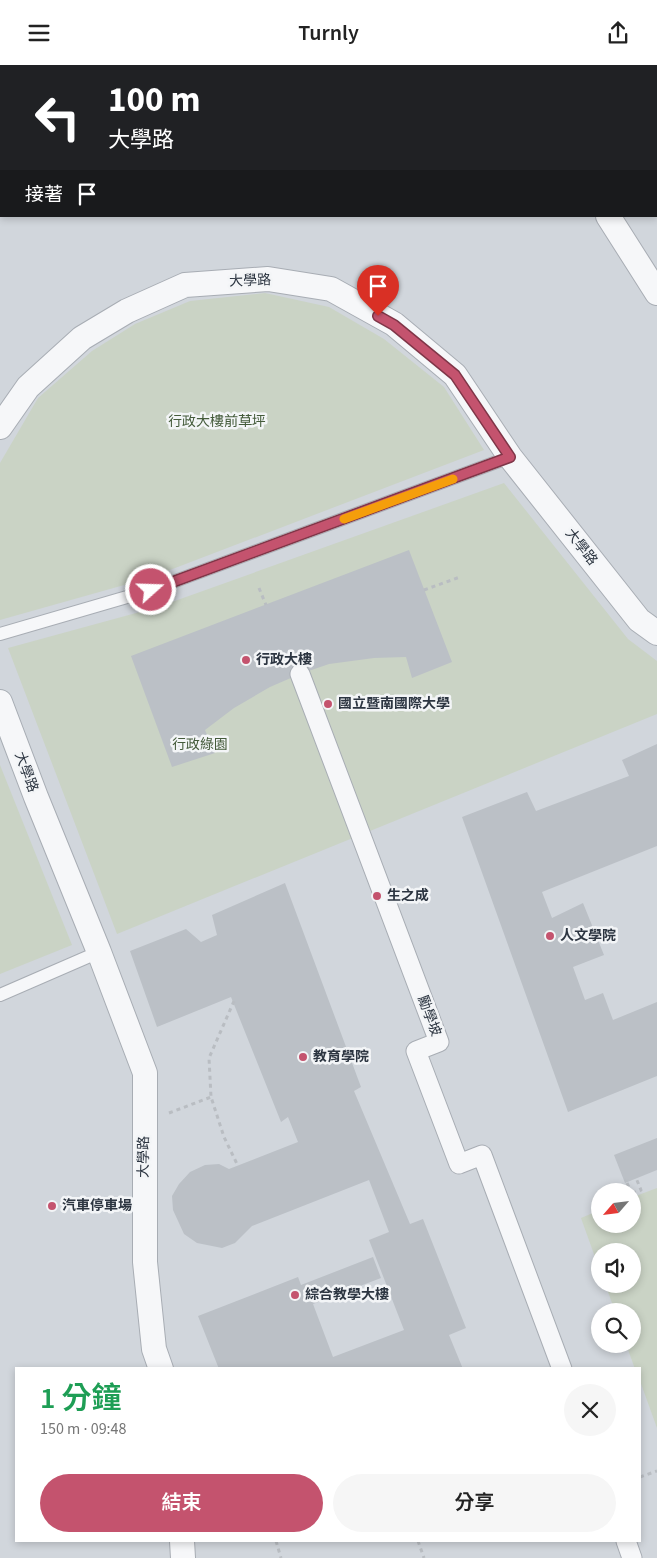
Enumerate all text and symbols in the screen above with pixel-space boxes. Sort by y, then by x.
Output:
text: Turnly [298,17,359,49]
icon: menu [25,19,53,47]
icon: share [604,19,632,47]
text: 100 m [108,75,200,125]
icon: left [25,85,90,150]
text: 大學路 [108,124,174,156]
icon: arrive [73,180,101,208]
text: 接著 [25,182,63,209]
pin [357,265,399,316]
street label: 大學路 [229,270,271,292]
icon: arrive [364,272,392,300]
park label: 行政大樓前草坪 [168,412,266,432]
street label: 大學路 [560,524,602,570]
position arrow [124,563,176,615]
place label: 行政大樓 [256,650,312,670]
marker: 行政大樓 [240,654,252,666]
place label: 國立暨南國際大學 [338,694,450,714]
marker: 國立暨南國際大學 [322,698,334,710]
park label: 行政綠園 [172,735,228,755]
street label: 大學路 [9,749,43,795]
place label: 生之成 [387,886,429,906]
marker: 生之成 [371,890,383,902]
place label: 人文學院 [560,926,616,946]
marker: 人文學院 [544,930,556,942]
street label: 勵學坡 [412,993,446,1039]
place label: 教育學院 [313,1047,369,1067]
marker: 教育學院 [297,1051,309,1063]
street label: 大學路 [134,1136,154,1178]
north arrow [591,1183,641,1233]
map controls [591,1183,641,1353]
place label: 汽車停車場 [62,1196,132,1216]
marker: 汽車停車場 [46,1200,58,1212]
button: sound [591,1243,641,1293]
place label: 綜合教學大樓 [305,1285,389,1305]
marker: 綜合教學大樓 [289,1289,301,1301]
button: search [591,1303,641,1353]
text: 1 分鐘 [40,1377,121,1420]
button: close [564,1384,616,1436]
text: 150 m · 09:48 [40,1418,127,1440]
button: 結束 [40,1474,323,1532]
button: 分享 [333,1474,616,1532]

